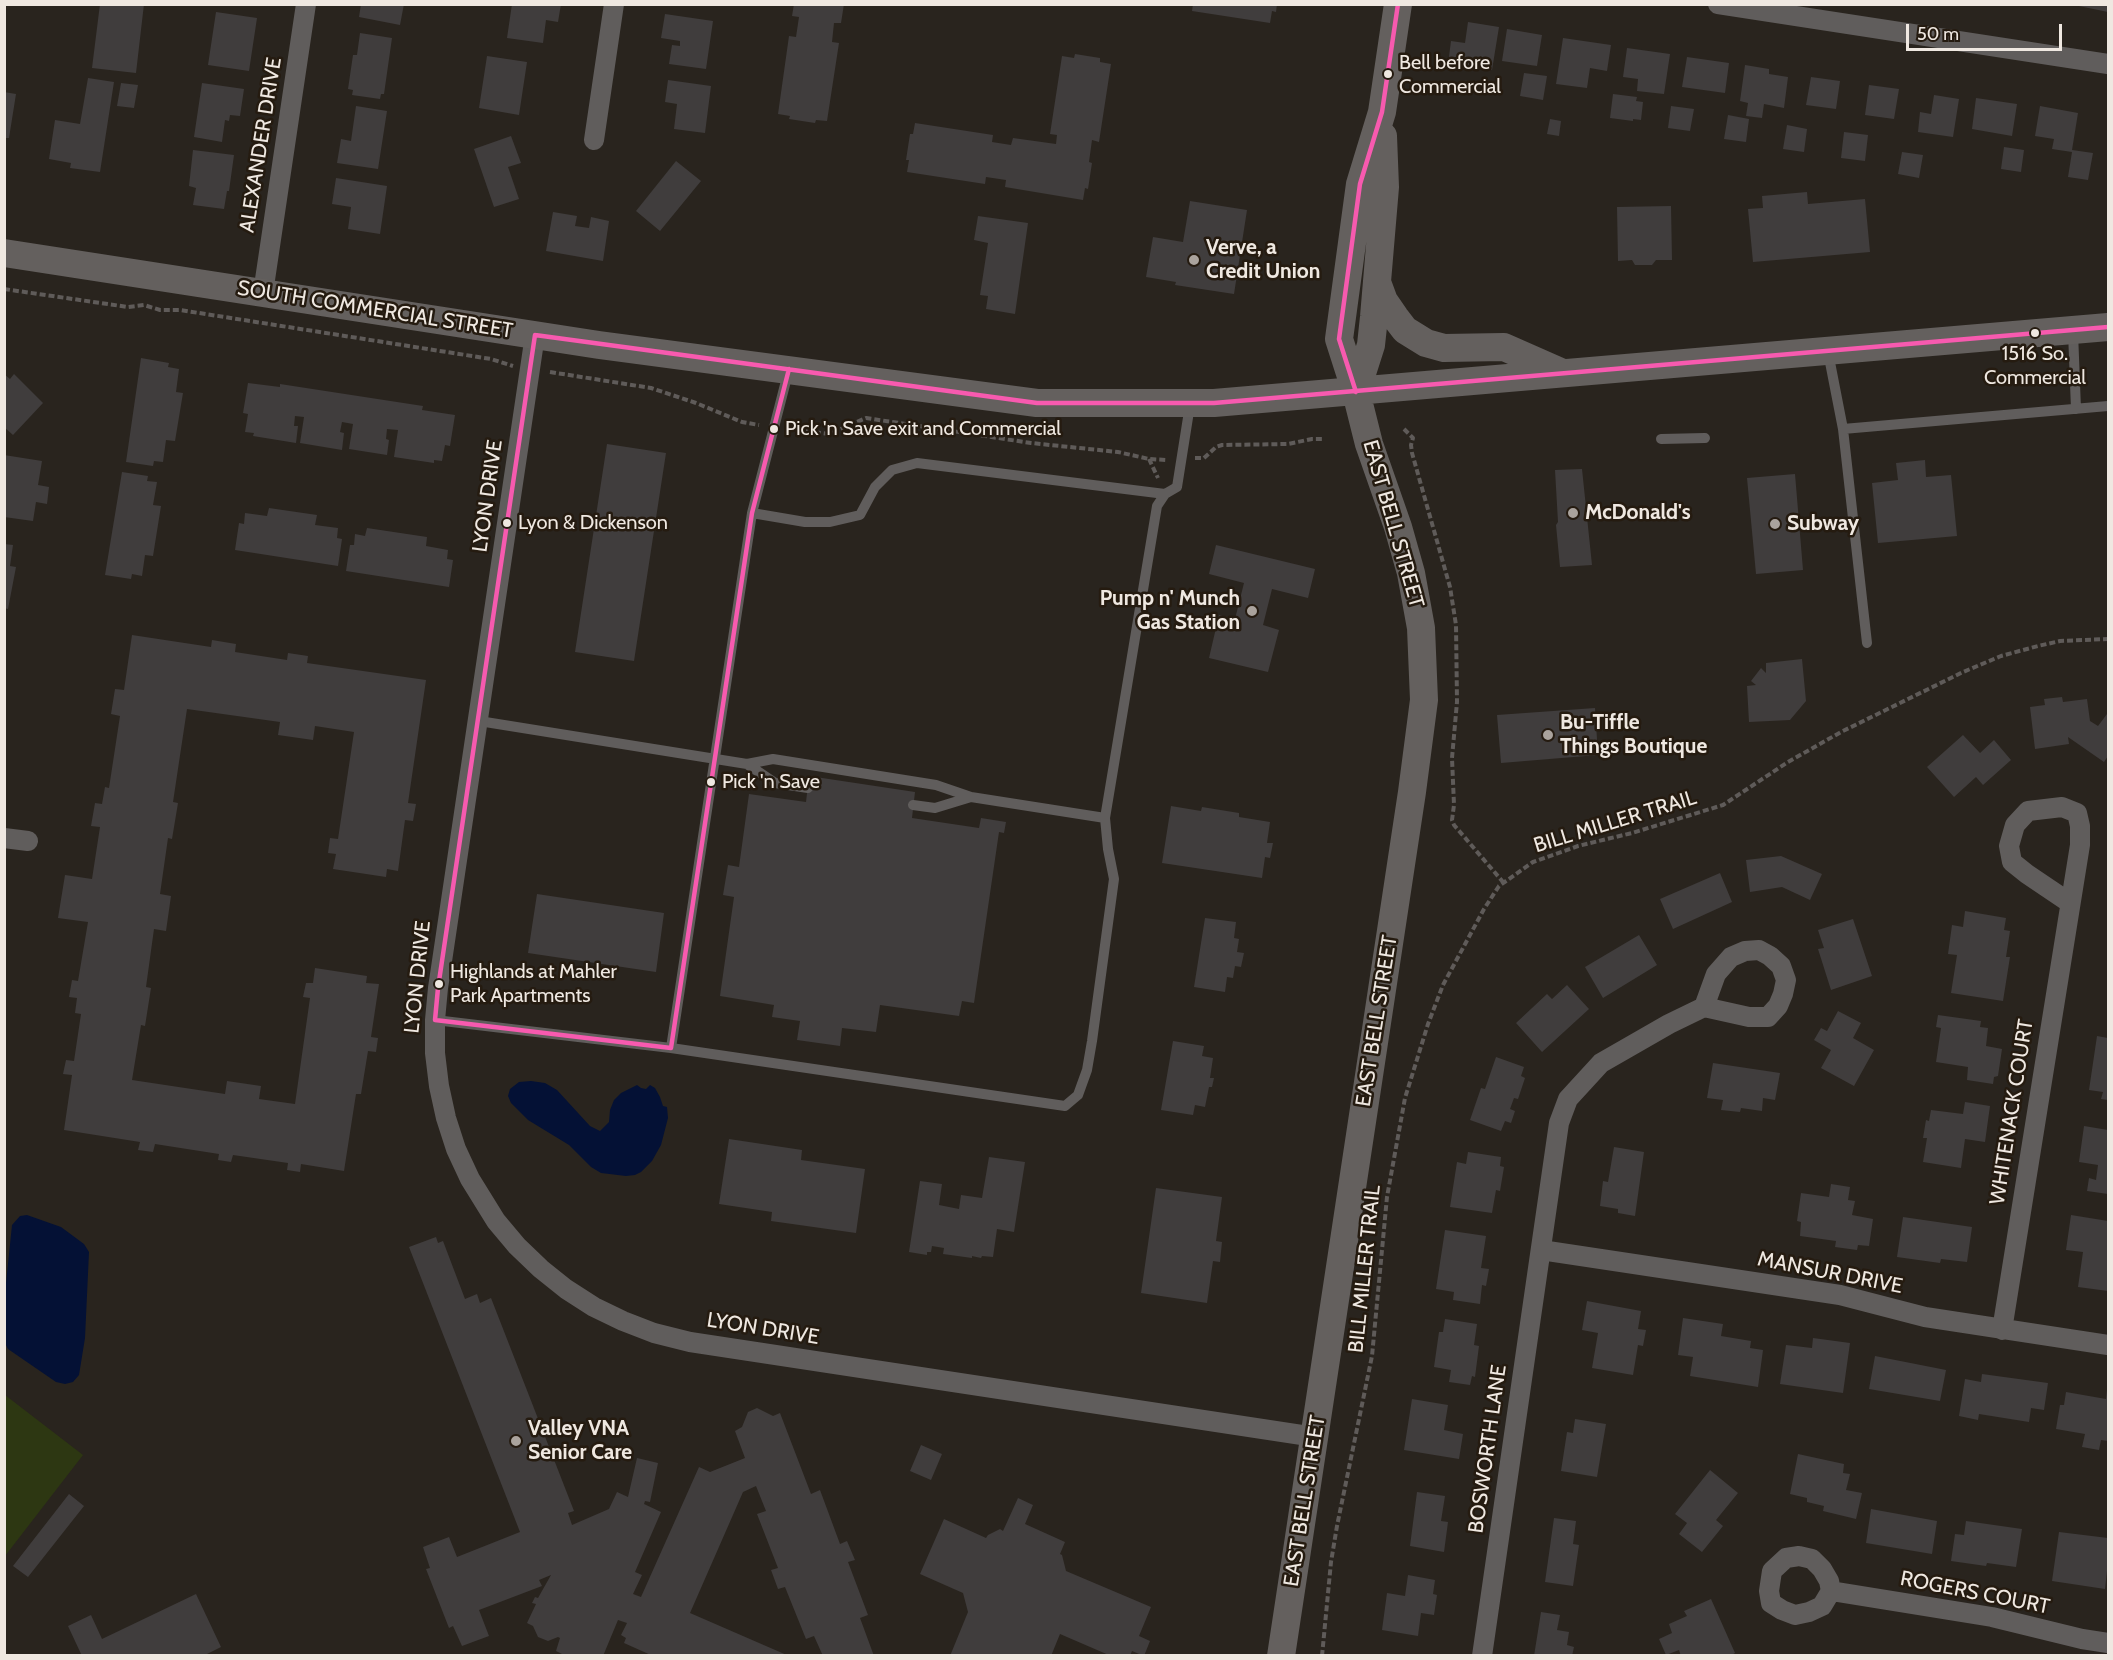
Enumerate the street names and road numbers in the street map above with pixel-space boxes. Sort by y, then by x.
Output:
street label: ALEXANDER DRIVE [235,55,287,235]
street label: SOUTH COMMERCIAL STREET [236,276,514,344]
street label: EAST BELL STREET [1357,437,1429,611]
street label: LYON DRIVE [468,438,508,554]
street label: BILL MILLER TRAIL [1531,785,1699,859]
street label: LYON DRIVE [400,919,436,1035]
street label: EAST BELL STREET [1351,933,1403,1109]
street label: WHITENACK COURT [1985,1017,2039,1207]
street label: BILL MILLER TRAIL [1344,1184,1386,1354]
street label: MANSUR DRIVE [1755,1247,1905,1299]
street label: LYON DRIVE [705,1308,821,1350]
street label: BOSWORTH LANE [1464,1363,1512,1535]
street label: EAST BELL STREET [1279,1413,1331,1589]
street label: ROGERS COURT [1898,1566,2052,1620]

